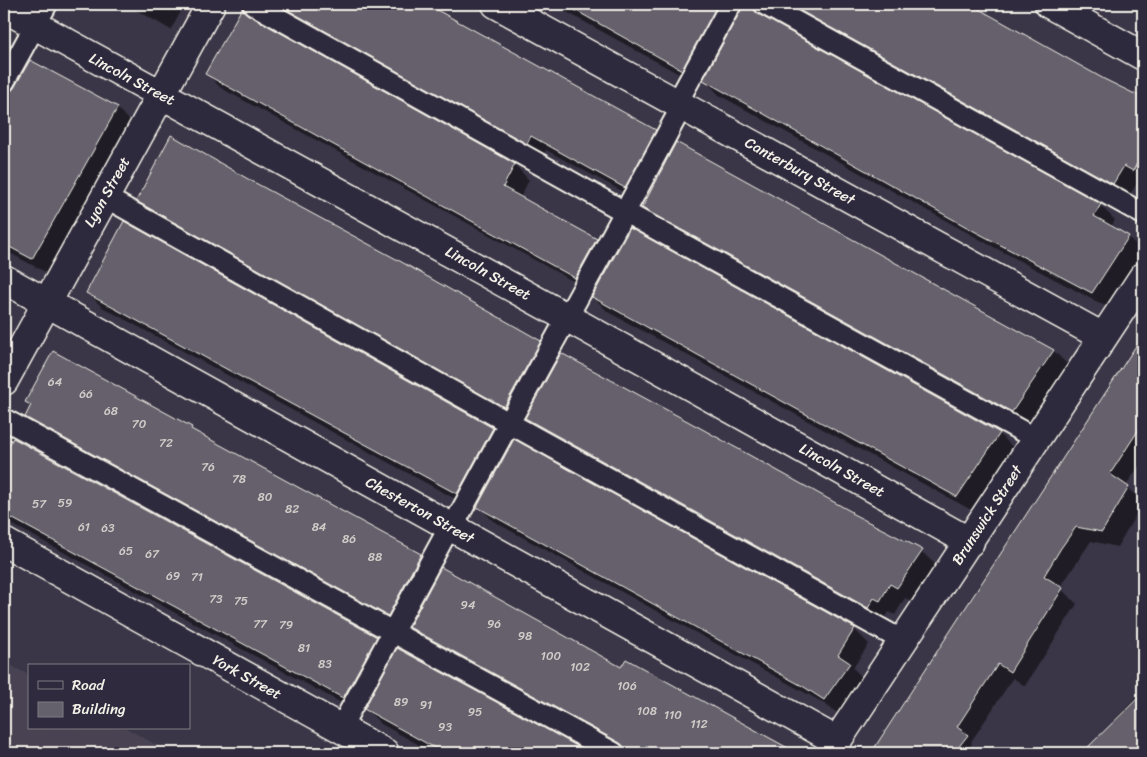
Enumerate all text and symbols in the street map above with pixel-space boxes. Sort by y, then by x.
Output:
street label: Lincoln Street [84,45,180,113]
street label: Canterbury Street [740,130,861,213]
street label: Lyon Street [77,151,137,232]
street label: Lincoln Street [440,239,536,308]
house number: 64 [48,371,63,393]
house number: 66 [79,383,93,405]
house number: 68 [104,400,118,422]
house number: 70 [132,413,147,435]
house number: 72 [159,432,173,454]
street label: Lincoln Street [794,436,890,505]
house number: 76 [201,456,215,478]
street label: Brunswick Street [945,459,1030,570]
house number: 78 [232,468,246,490]
street label: Chesterton Street [361,469,480,551]
house number: 80 [258,486,273,508]
house number: 59 [58,492,72,514]
house number: 57 [32,493,47,515]
house number: 82 [285,498,299,520]
house number: 61 [78,516,90,538]
house number: 84 [312,516,327,538]
house number: 63 [101,517,115,539]
house number: 86 [342,528,356,550]
house number: 65 [119,540,133,562]
house number: 67 [145,543,160,565]
house number: 88 [368,546,382,568]
house number: 69 [166,565,180,587]
house number: 71 [191,566,203,588]
house number: 73 [209,588,223,610]
house number: 75 [234,590,248,612]
house number: 94 [461,594,476,616]
house number: 77 [253,613,268,635]
house number: 96 [487,613,501,635]
house number: 79 [279,614,293,636]
house number: 98 [518,625,532,647]
house number: 81 [298,637,310,659]
house number: 100 [541,645,562,667]
street label: York Street [208,647,287,707]
house number: 83 [318,653,332,675]
house number: 102 [570,656,590,678]
legend [28,664,190,730]
text: Road [72,672,105,698]
house number: 106 [617,675,637,697]
house number: 89 [394,691,408,713]
house number: 91 [420,694,432,716]
text: Building [72,696,126,722]
house number: 108 [637,700,657,722]
house number: 95 [468,701,482,723]
house number: 110 [664,704,682,726]
house number: 112 [690,713,708,735]
house number: 93 [438,716,452,738]

